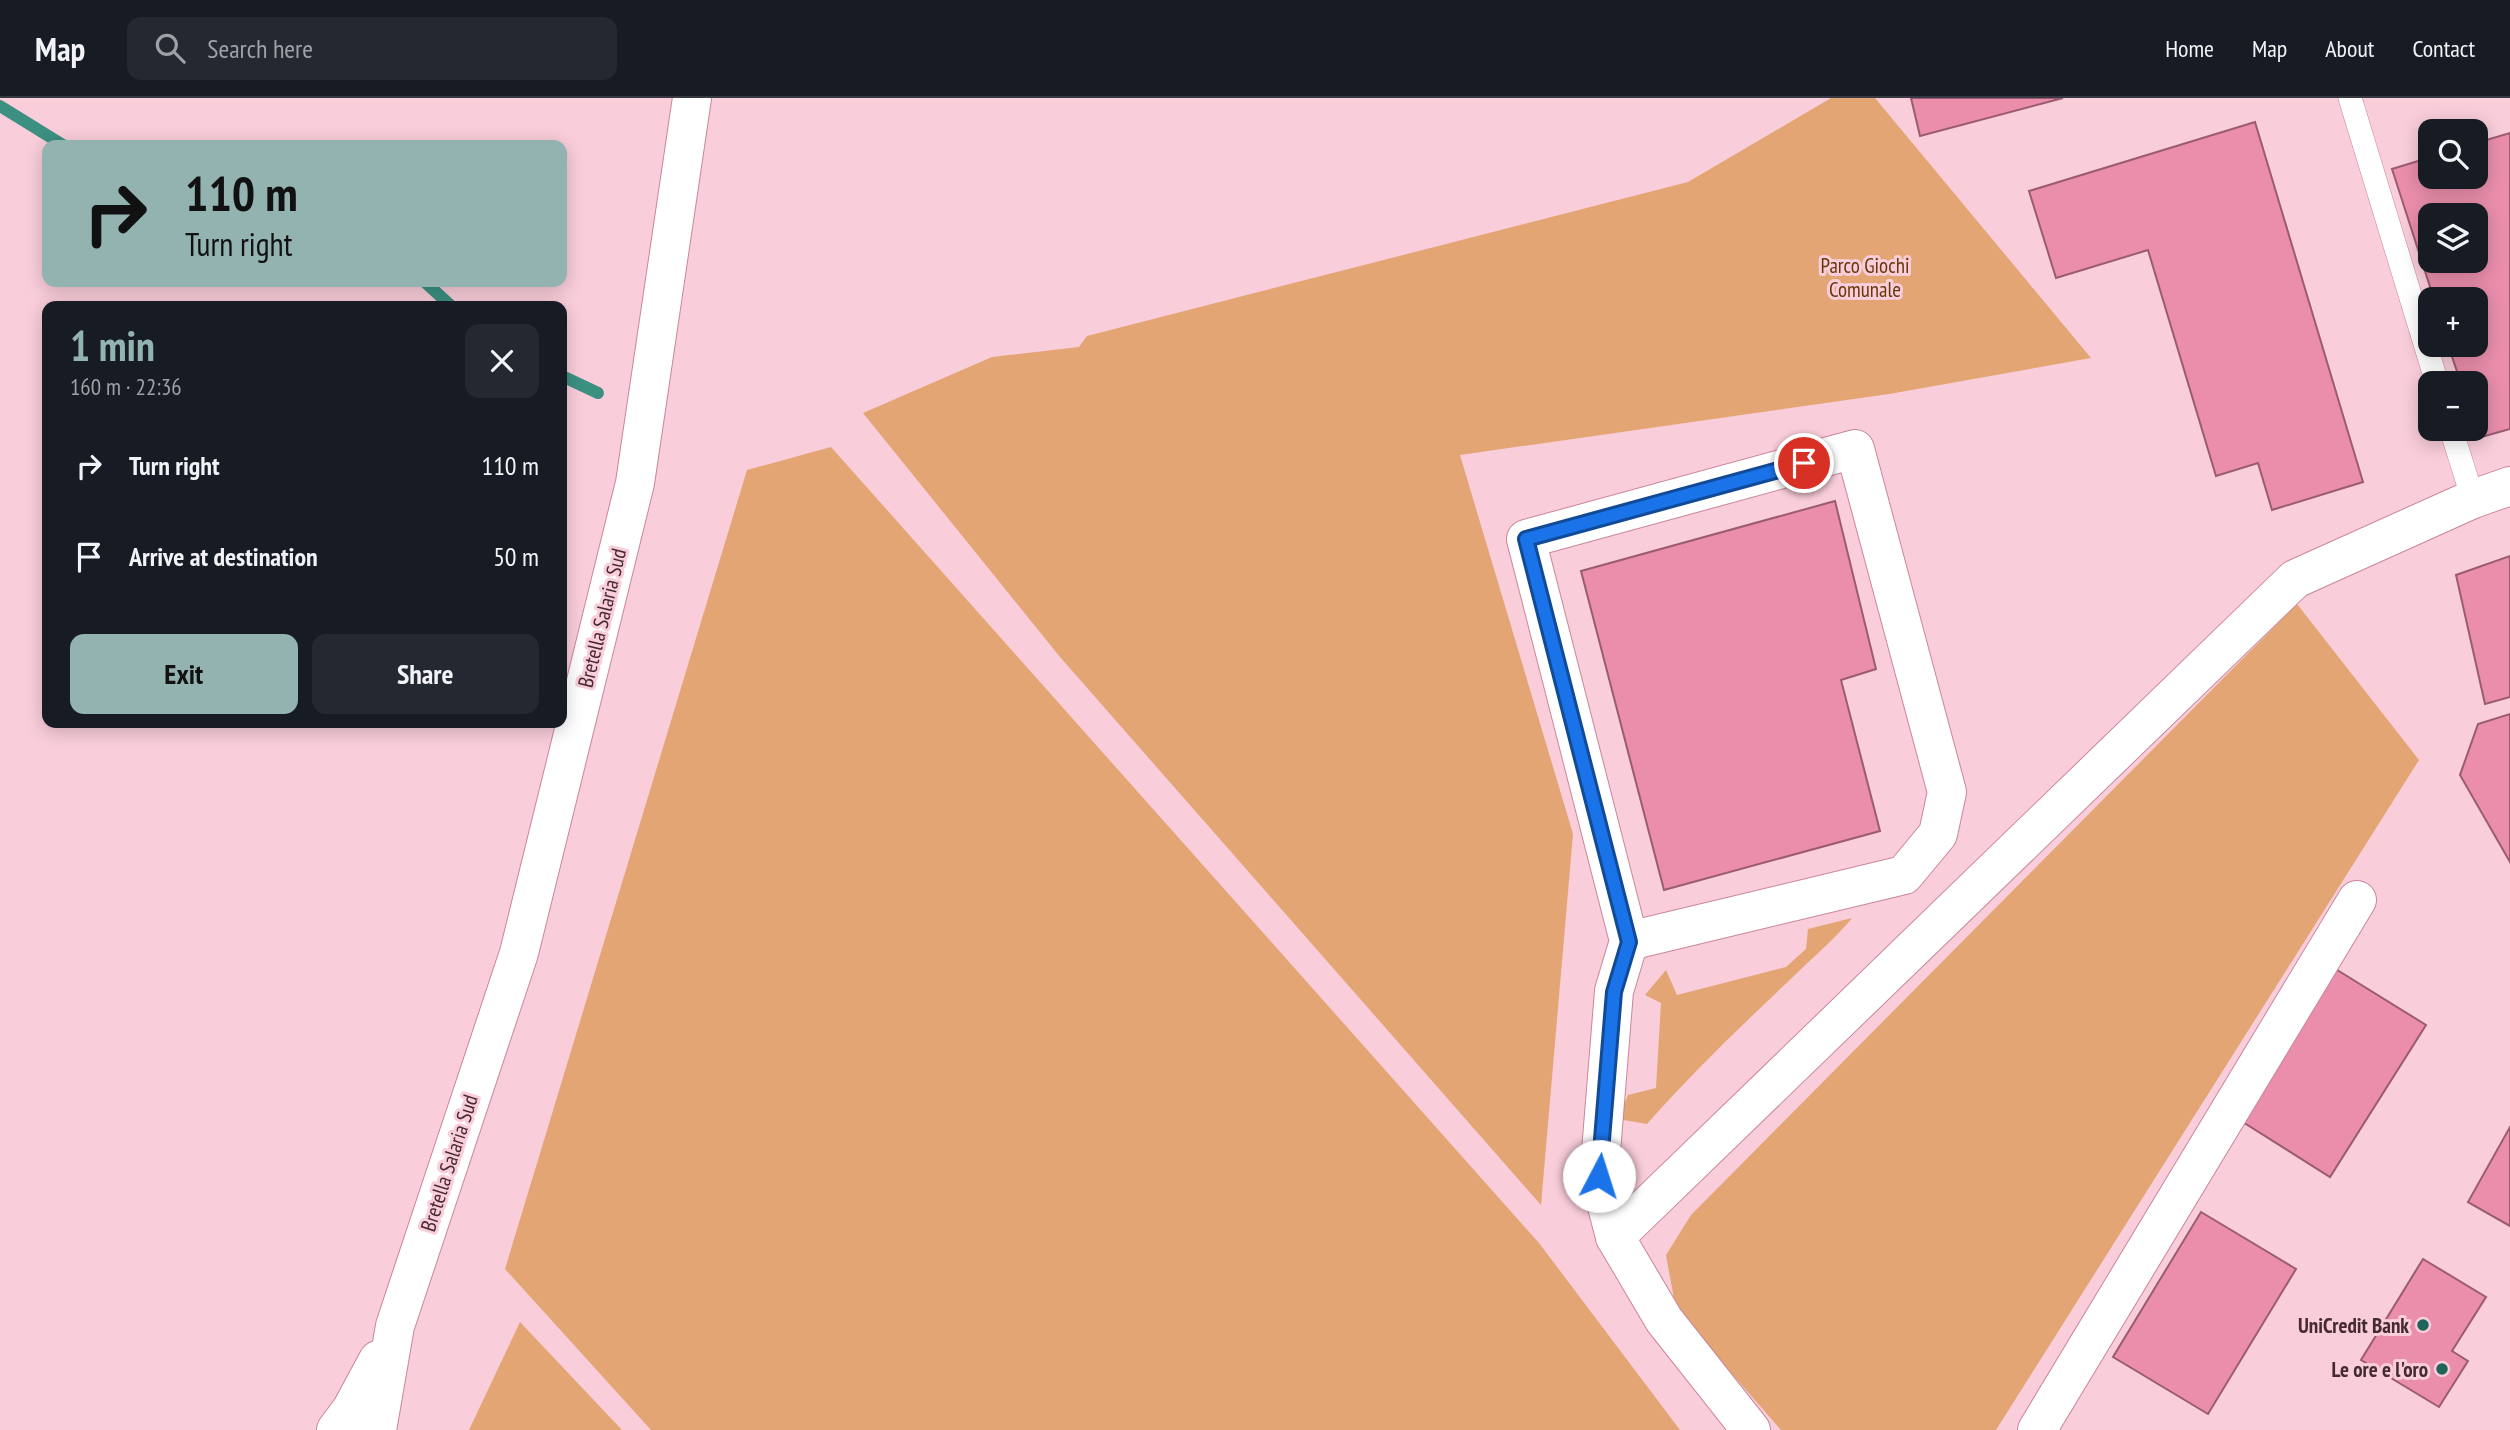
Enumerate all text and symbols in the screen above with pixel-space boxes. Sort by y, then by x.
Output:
search box [127,17,617,80]
text: Map [35,27,85,70]
icon: search [151,29,189,67]
text: Search here [207,32,313,65]
text: Home [2165,33,2214,64]
text: Map [2252,33,2287,64]
text: About [2325,33,2374,64]
text: Contact [2412,33,2475,64]
map controls [2418,119,2488,441]
button: search [2418,119,2488,189]
text: 110 m [185,161,298,225]
icon: right [70,168,161,259]
button: layers [2418,203,2488,273]
text: Turn right [185,223,293,265]
park label: Parco Giochi Comunale [1821,252,1909,303]
button: + [2418,287,2488,357]
text: 1 min [70,318,155,373]
button: close [465,324,539,398]
button: − [2418,371,2488,441]
text: 160 m · 22:36 [70,372,182,401]
pin [1774,433,1834,493]
icon: arrive [1785,444,1823,482]
icon: right [70,447,108,485]
text: Turn right [129,449,220,482]
text: 110 m [481,449,539,482]
icon: arrive [70,538,108,576]
text: Arrive at destination [129,540,318,573]
text: 50 m [493,540,539,573]
street label: Bretella Salaria Sud [572,546,632,690]
button: Exit [70,634,298,714]
button: Share [312,634,539,714]
street label: Bretella Salaria Sud [414,1091,484,1235]
position arrow [1562,1139,1636,1213]
place label: UniCredit Bank [2298,1312,2409,1339]
marker: UniCredit Bank [2415,1317,2431,1333]
place label: Le ore e l'oro [2332,1356,2428,1383]
marker: Le ore e l'oro [2434,1361,2450,1377]

